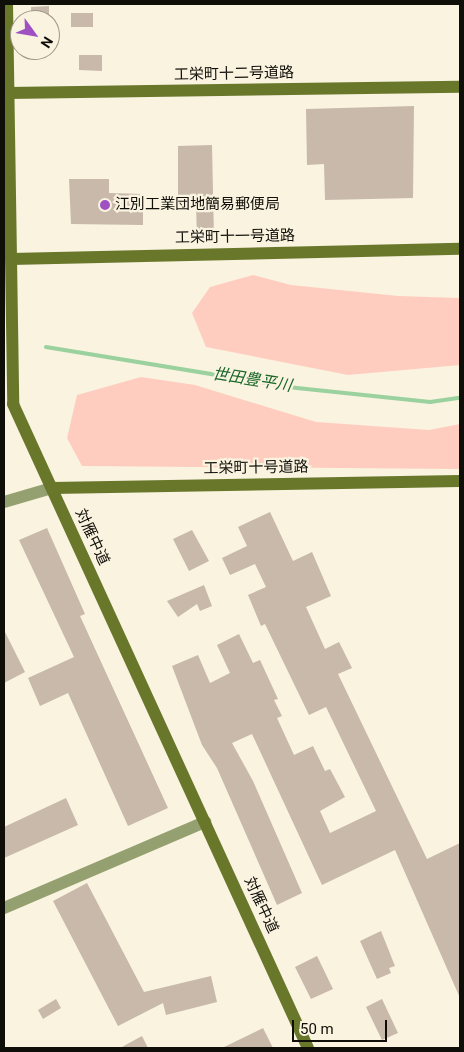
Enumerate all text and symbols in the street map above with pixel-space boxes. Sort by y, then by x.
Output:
north arrow [10,10,60,60]
text: N [37,34,56,51]
street label: 工栄町十二号道路 [174,64,294,84]
place label: 江別工業団地簡易郵便局 [115,196,280,214]
marker: 江別工業団地簡易郵便局 [99,199,111,211]
street label: 工栄町十一号道路 [175,227,295,247]
water label: 世田豊平川 [211,364,293,396]
street label: 工栄町十号道路 [203,458,309,478]
street label: 対雁中道 [71,506,113,568]
street label: 対雁中道 [240,874,282,936]
scale bar [294,1010,389,1042]
text: 50 m [300,1020,334,1038]

